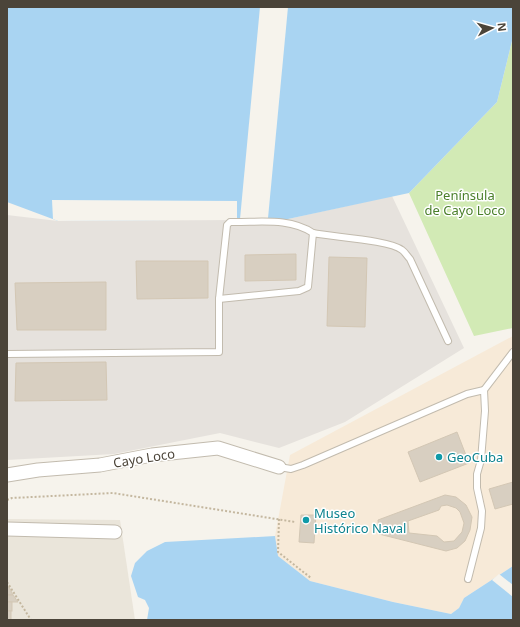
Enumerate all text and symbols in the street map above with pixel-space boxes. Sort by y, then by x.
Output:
north arrow [472,8,512,48]
text: N [495,22,510,32]
park label: Península de Cayo Loco [425,186,506,219]
street label: Cayo Loco [112,444,176,472]
place label: GeoCuba [447,448,503,466]
marker: GeoCuba [434,452,444,462]
place label: Museo Histórico Naval [314,504,406,537]
marker: Museo Histórico Naval [301,515,311,525]

